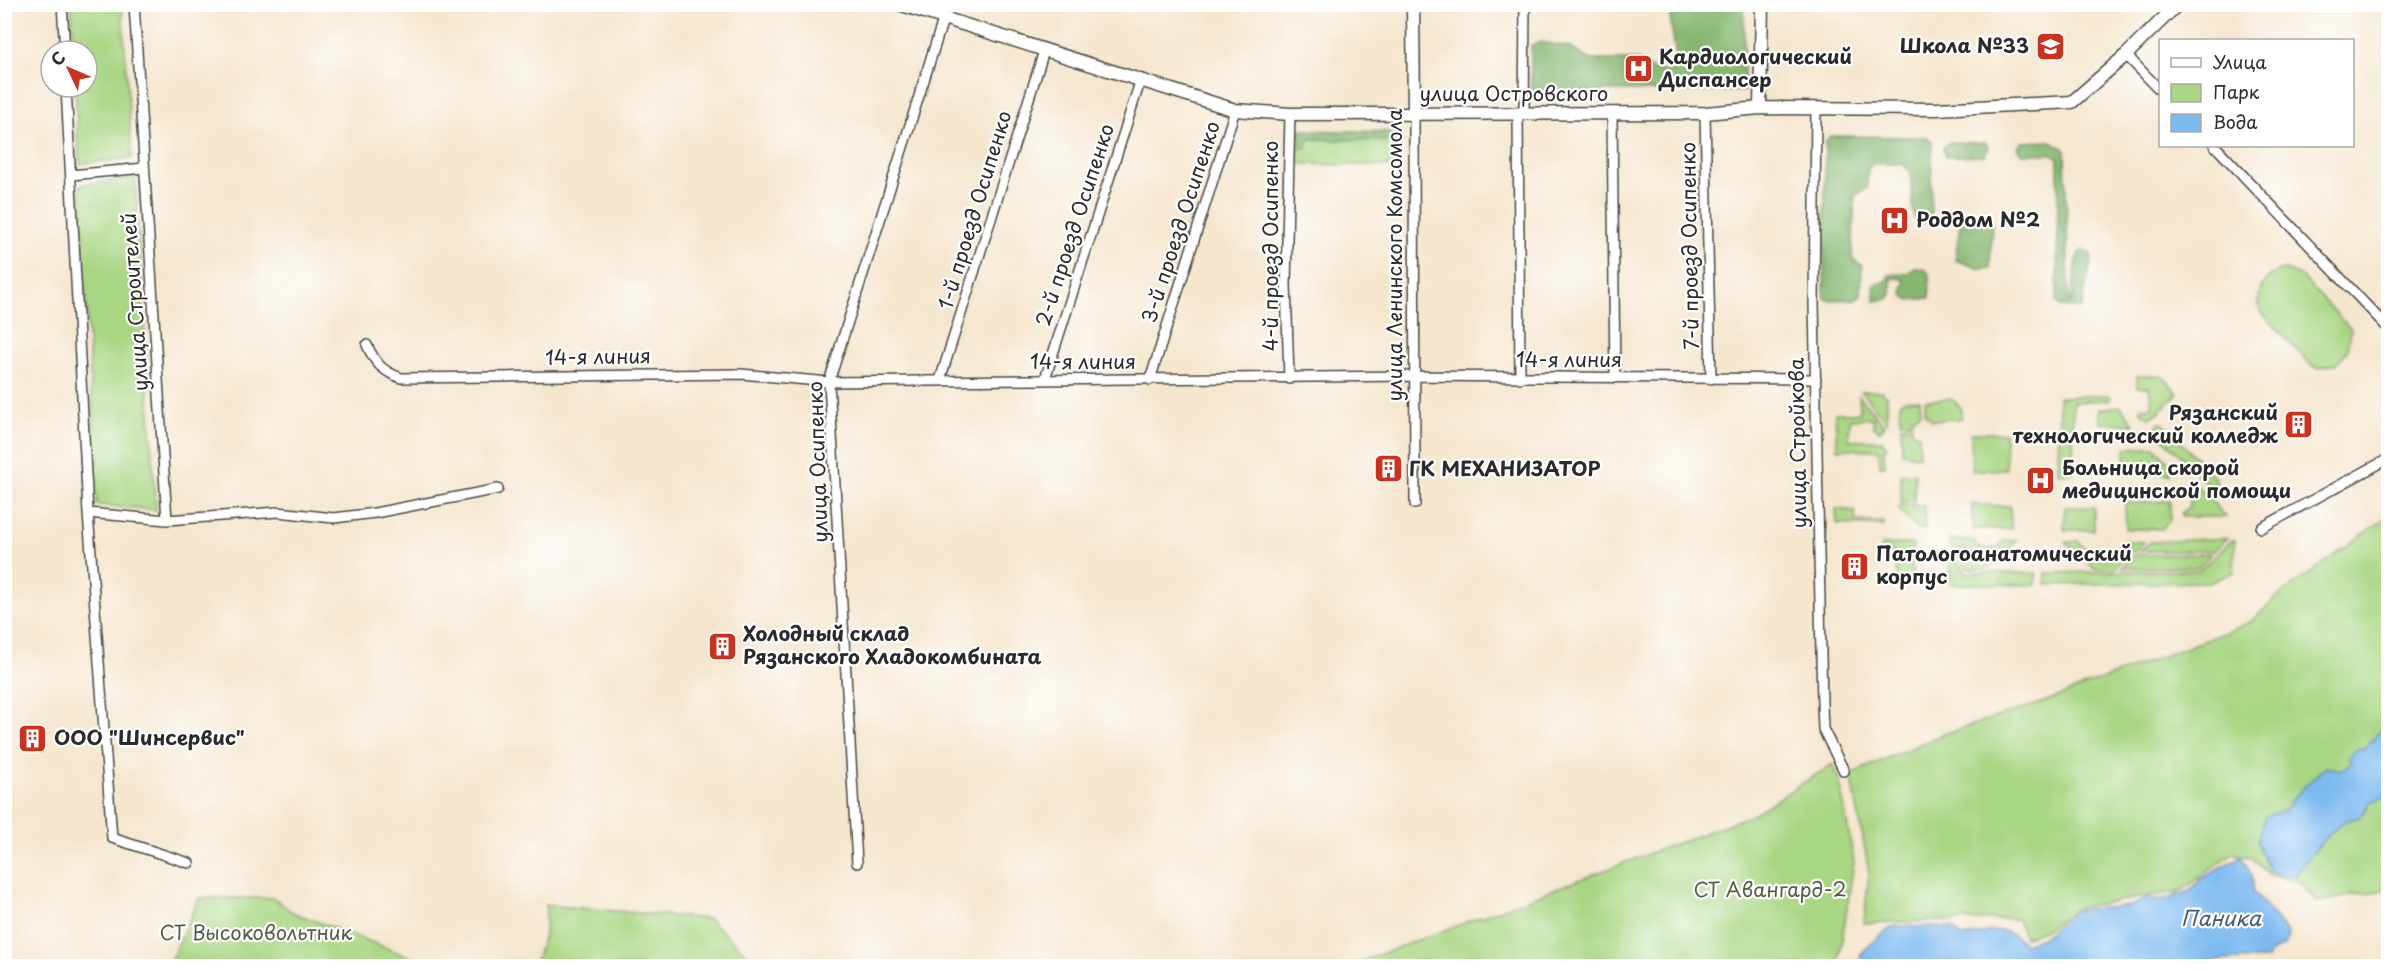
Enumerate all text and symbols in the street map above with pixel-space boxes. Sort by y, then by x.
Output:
place label: Школа №33 [1900,30,2029,60]
school or university icon: Школа №33 [2034,30,2066,62]
north arrow [39,39,99,99]
legend [2159,39,2354,147]
place label: Кардиологический Диспансер [1658,41,1852,94]
text: С [45,45,70,71]
text: Улица [2213,48,2267,75]
hospital icon: Кардиологический Диспансер [1622,52,1654,84]
street label: улица Островского [1420,78,1608,108]
text: Парк [2213,78,2260,105]
street label: 1-й проезд Осипенко [930,107,1019,313]
street label: улица Ленинского Комсомола [1379,108,1409,402]
text: Вода [2213,108,2258,135]
street label: 3-й проезд Осипенко [1133,117,1227,326]
street label: 2-й проезд Осипенко [1027,120,1121,330]
street label: 4-й проезд Осипенко [1255,141,1285,351]
street label: 7-й проезд Осипенко [1672,142,1706,350]
hospital icon: Роддом №2 [1879,204,1911,236]
place label: Роддом №2 [1916,204,2040,234]
street label: улица Строителей [113,212,155,392]
street label: 14-я линия [545,340,651,372]
street label: 14-я линия [1516,344,1622,374]
street label: 14-я линия [1030,346,1136,376]
street label: улица Стройкова [1781,357,1813,529]
street label: улица Осипенко [799,381,835,543]
place label: Рязанский технологический колледж [2013,397,2279,450]
building icon: Рязанский технологический колледж [2283,409,2315,441]
place label: Больница скорой медицинской помощи [2062,452,2291,505]
building icon: ГК МЕХАНИЗАТОР [1372,453,1404,485]
place label: ГК МЕХАНИЗАТОР [1409,453,1600,483]
hospital icon: Больница скорой медицинской помощи [2025,464,2057,496]
place label: Патологоанатомический корпус [1876,538,2132,591]
building icon: Патологоанатомический корпус [1839,550,1871,582]
place label: Холодный склад Рязанского Хладокомбината [743,618,1041,671]
building icon: Холодный склад Рязанского Хладокомбината [706,630,738,662]
building icon: ООО "Шинсервис" [17,722,49,754]
place label: ООО "Шинсервис" [54,722,245,752]
park label: СТ Авангард-2 [1693,874,1847,904]
water label: Паника [2181,901,2262,933]
park label: СТ Высоковольтник [160,917,353,947]

